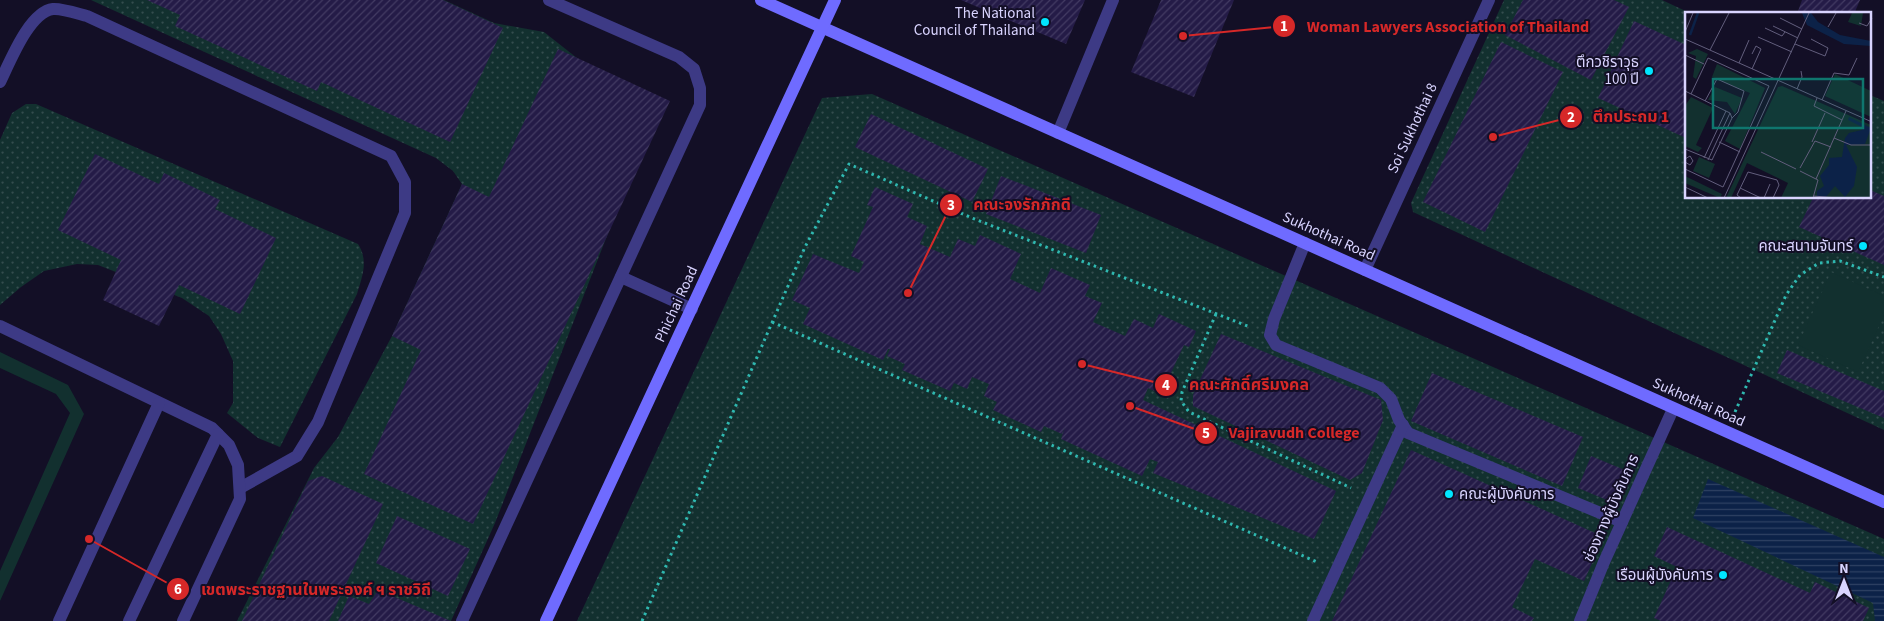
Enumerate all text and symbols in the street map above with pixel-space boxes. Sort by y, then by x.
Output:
place label: The National Council of Thailand [914,3,1035,41]
callout: Woman Lawyers Association of Thailand [1272,11,1599,42]
inset map [1685,12,1872,199]
marker: The National Council of Thailand [1039,16,1051,28]
text: 1 [1280,16,1288,37]
text: Woman Lawyers Association of Thailand [1307,16,1589,38]
place label: ตึกวชิราวุธ 100 ปี [1576,52,1639,90]
marker: ตึกวชิราวุธ 100 ปี [1643,65,1655,77]
street label: Soi Sukhothai 8 [1382,80,1443,177]
callout: ตึกประถม 1 [1558,101,1680,132]
text: ตึกประถม 1 [1593,106,1669,128]
text: 2 [1567,107,1575,128]
callout: คณะจงรักภักดี [938,189,1081,220]
text: คณะจงรักภักดี [973,194,1071,216]
text: 3 [947,195,955,216]
street label: Sukhothai Road [1279,207,1378,266]
place label: คณะสนามจันทร์ [1758,236,1854,257]
marker: คณะสนามจันทร์ [1857,240,1869,252]
street label: Phichai Road [650,263,703,346]
callout: คณะศักดิ์ศรีมงคล [1154,369,1319,400]
street label: Sukhothai Road [1649,373,1748,432]
text: คณะศักดิ์ศรีมงคล [1189,374,1309,396]
text: 4 [1162,375,1170,396]
callout: Vajiravudh College [1194,417,1370,448]
text: Vajiravudh College [1228,422,1359,444]
text: 5 [1202,423,1210,444]
street label: ช่องทางผู้บังคับการ [1578,451,1645,565]
place label: คณะผู้บังคับการ [1459,484,1554,505]
marker: คณะผู้บังคับการ [1443,488,1455,500]
north arrow [1819,556,1869,606]
text: N [1839,559,1849,579]
place label: เรือนผู้บังคับการ [1616,565,1713,586]
marker: เรือนผู้บังคับการ [1717,569,1729,581]
callout: เขตพระราชฐานในพระองค์ ฯ ราชวิถี [165,573,441,604]
text: 6 [174,579,182,600]
text: เขตพระราชฐานในพระองค์ ฯ ราชวิถี [201,579,431,601]

